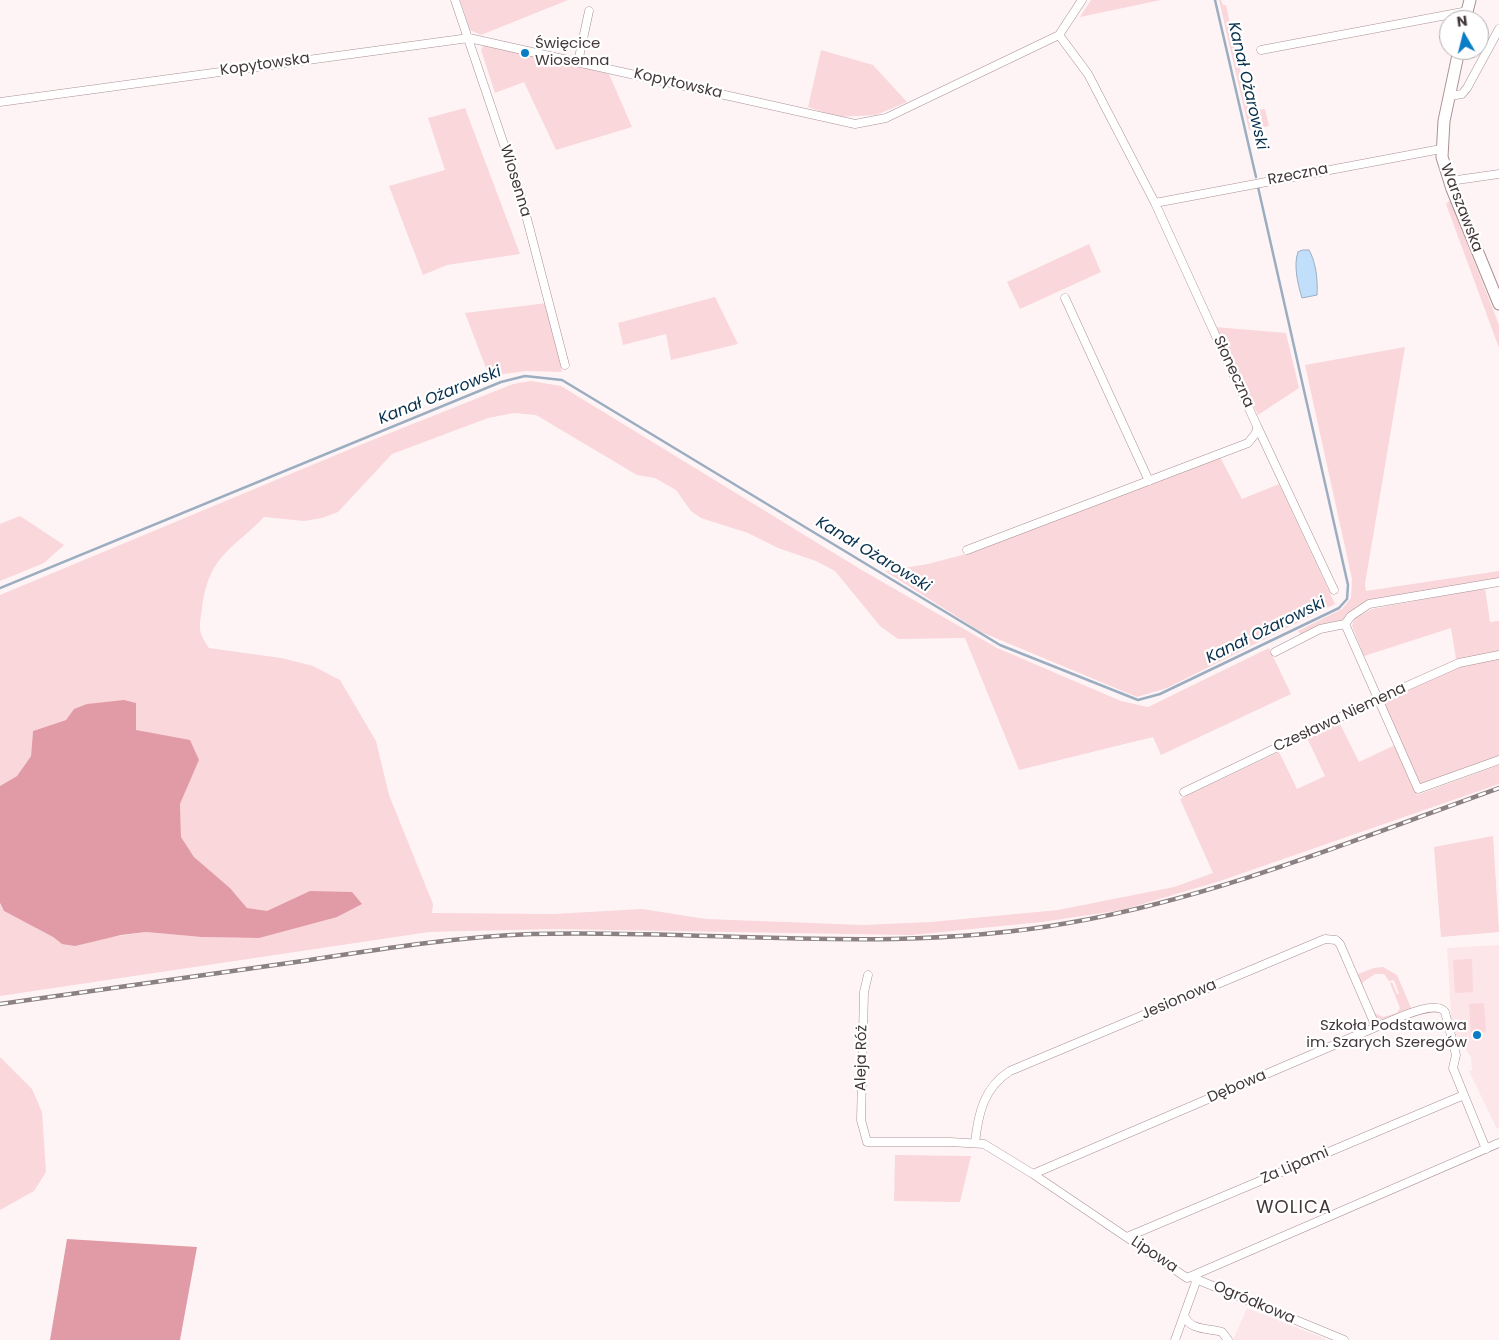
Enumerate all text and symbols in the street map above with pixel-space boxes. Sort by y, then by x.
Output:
north arrow [1439,10,1489,60]
text: N [1455,11,1469,32]
water label: Kanał Ożarowski [1223,20,1271,152]
place label: Święcice Wiosenna [535,35,609,70]
marker: Święcice Wiosenna [519,47,531,59]
street label: Kopytowska [219,50,311,80]
street label: Kopytowska [632,65,724,103]
street label: Wiosenna [496,143,534,219]
street label: Rzeczna [1266,160,1330,190]
street label: Warszawska [1436,161,1486,255]
street label: Słoneczna [1209,333,1257,411]
water label: Kanał Ożarowski [376,363,504,429]
water label: Kanał Ożarowski [812,513,934,597]
water label: Kanał Ożarowski [1203,594,1329,668]
street label: Czesława Niemena [1271,679,1409,757]
street label: Jesionowa [1139,976,1219,1024]
place label: Szkoła Podstawowa im. Szarych Szeregów [1306,1017,1467,1052]
street label: Aleja Róż [852,1025,872,1091]
marker: Szkoła Podstawowa im. Szarych Szeregów [1471,1029,1483,1041]
street label: Dębowa [1205,1067,1269,1107]
street label: Za Lipami [1258,1144,1332,1188]
district label: WOLICA [1255,1197,1333,1219]
street label: Lipowa [1127,1233,1181,1277]
street label: Ogródkowa [1210,1278,1298,1328]

